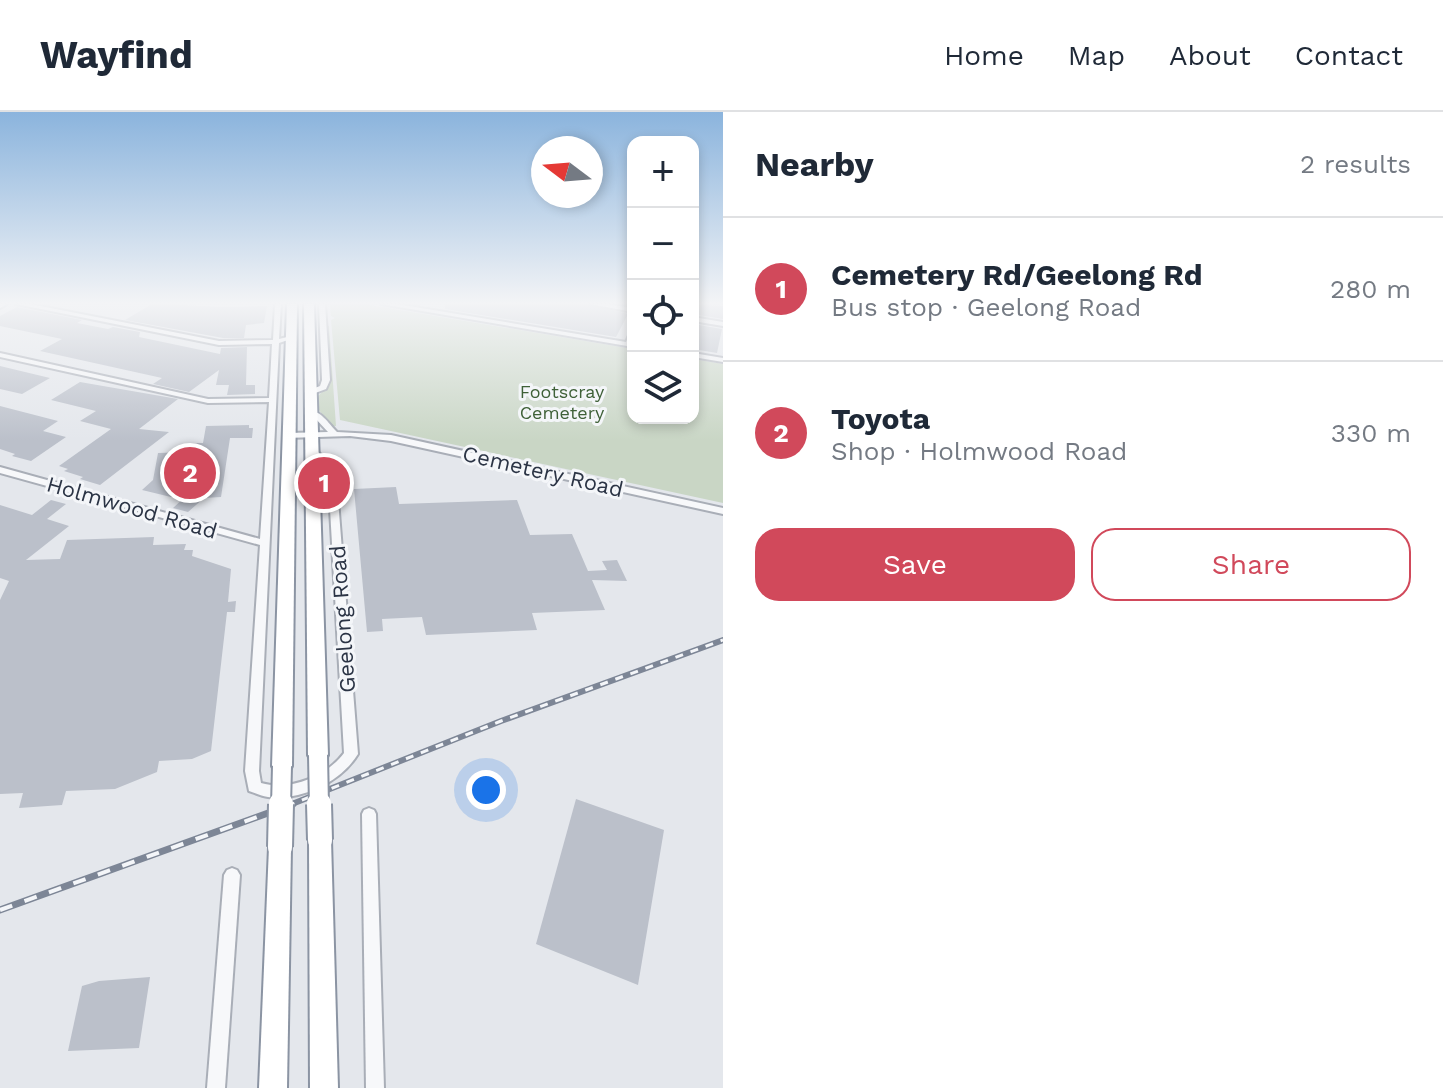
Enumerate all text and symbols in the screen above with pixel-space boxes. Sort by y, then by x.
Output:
text: Wayfind [40,33,193,77]
text: Home [944,39,1024,72]
text: Map [1068,39,1125,72]
text: About [1169,39,1251,72]
text: Contact [1295,39,1403,72]
north arrow [531,136,603,208]
map controls [627,136,699,424]
button: + [627,136,699,208]
text: Nearby [755,144,874,184]
text: 2 results [1300,149,1411,179]
button: − [627,208,699,280]
text: Cemetery Rd/Geelong Rd [831,257,1203,292]
text: 1 [775,274,787,304]
text: 280 m [1330,274,1411,304]
button: locate [627,280,699,352]
text: Bus stop · Geelong Road [831,292,1141,322]
button: layers [627,352,699,424]
park label: Footscray Cemetery [520,381,605,423]
text: Toyota [831,401,930,436]
text: 2 [773,418,789,448]
text: 330 m [1331,418,1411,448]
text: Shop · Holmwood Road [831,436,1127,466]
street label: Cemetery Road [460,441,626,502]
pin: 2 [164,443,216,503]
pin: 1 [298,453,350,513]
street label: Holmwood Road [44,471,220,544]
button: Save [755,528,1075,601]
button: Share [1091,528,1411,601]
street label: Geelong Road [325,544,360,694]
your location [466,770,506,810]

